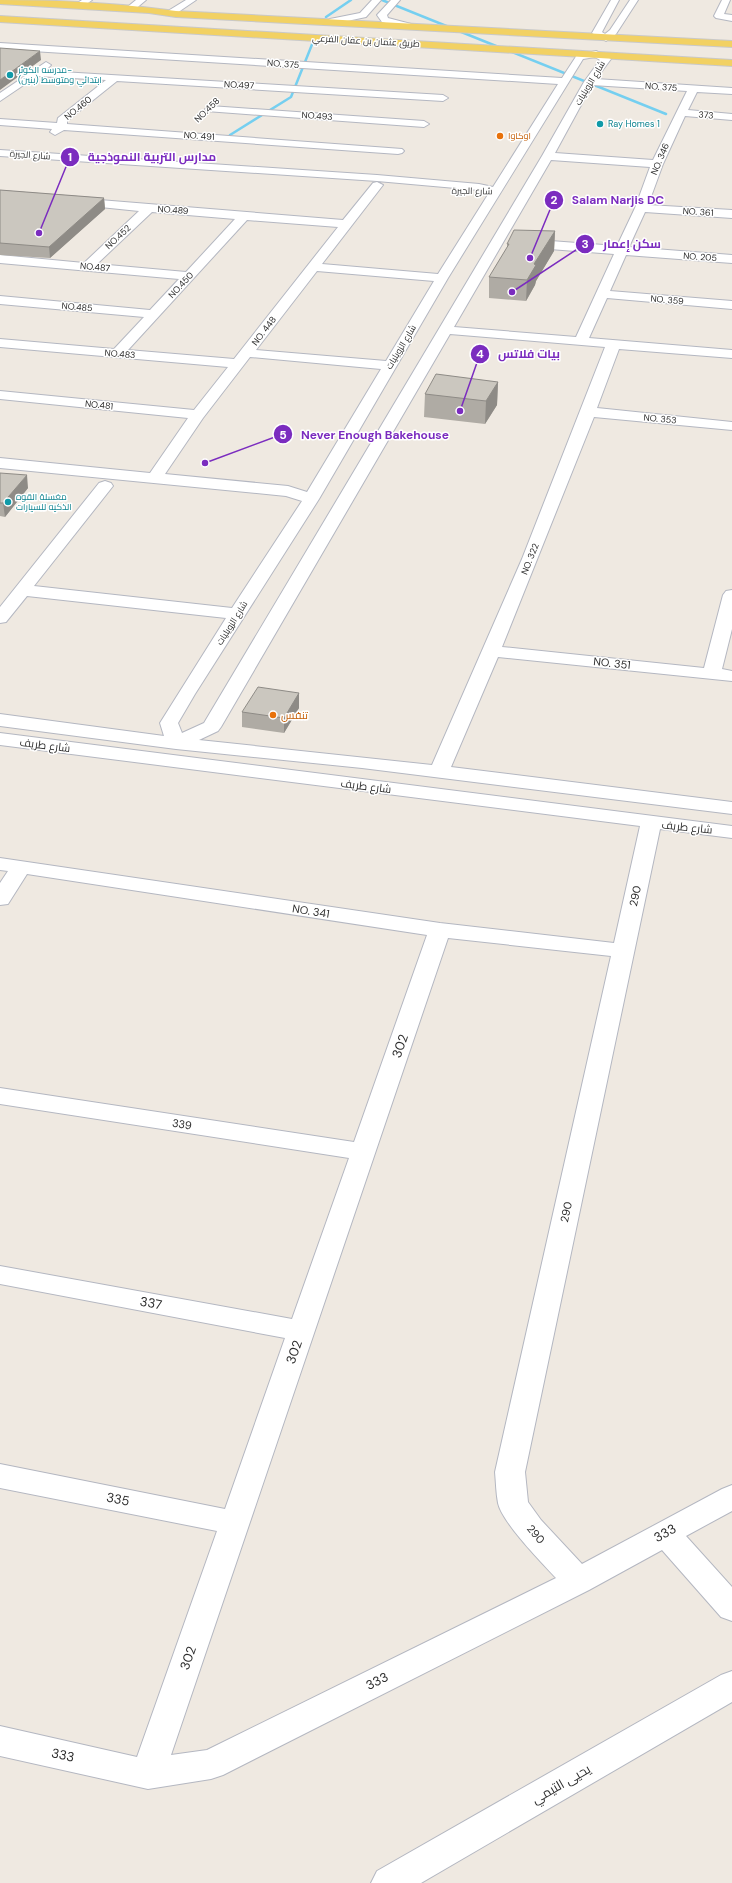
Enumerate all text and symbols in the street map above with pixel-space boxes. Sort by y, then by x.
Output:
street label: طريق عثمان بن عفان الفرعي [312,32,420,51]
street label: NO. 375 [266,57,300,71]
street label: شارع الزويليات [572,59,608,107]
place label: مدرسه الكوثر- ابتدائي ومتوسط (بنين) [17,64,102,87]
marker: مدرسه الكوثر- ابتدائي ومتوسط (بنين) [5,70,15,80]
street label: NO.497 [224,78,255,92]
street label: NO. 375 [644,80,678,94]
street label: NO.460 [62,93,94,123]
street label: NO.458 [192,95,222,125]
street label: 373 [698,108,714,122]
street label: NO.493 [301,109,333,123]
place label: Ray Homes 1 [608,118,660,130]
marker: Ray Homes 1 [595,119,605,129]
street label: NO. 491 [183,129,215,143]
place label: اوكاوا [508,130,531,142]
marker: اوكاوا [495,131,505,141]
street label: NO. 346 [648,141,672,177]
callout: مدارس التربية النموذجية [60,145,224,169]
street label: شارع الجيرة [9,148,51,162]
text: 1 [68,149,72,165]
text: مدارس التربية النموذجية [88,149,216,165]
street label: شارع الجيرة [452,185,492,197]
callout: Salam Narjis DC [544,188,672,212]
text: 2 [551,192,558,208]
text: Salam Narjis DC [572,192,664,208]
street label: NO.489 [157,203,189,217]
street label: NO. 361 [682,205,714,219]
street label: NO.452 [103,222,133,252]
callout: سكن إعمار [575,232,669,256]
text: 3 [581,236,589,252]
text: سكن إعمار [602,236,661,252]
street label: NO. 205 [683,250,717,264]
street label: NO.487 [79,260,111,274]
street label: NO.450 [166,269,196,301]
street label: NO. 359 [650,293,684,307]
street label: NO.485 [61,300,93,314]
street label: NO. 448 [249,314,279,348]
street label: شارع الزويليات [383,323,419,371]
callout: بيات فلاتس [470,342,568,366]
text: 4 [476,346,484,362]
text: بيات فلاتس [498,346,560,362]
street label: NO.483 [104,347,136,361]
street label: NO.481 [84,398,114,412]
street label: NO. 353 [643,412,677,426]
callout: Never Enough Bakehouse [273,422,457,446]
text: 5 [279,427,287,443]
text: Never Enough Bakehouse [301,427,449,443]
place label: مغسلة القوه الذكيه للسيارات [16,491,72,513]
marker: مغسلة القوه الذكيه للسيارات [3,497,13,507]
street label: NO. 322 [518,542,542,576]
street label: شارع الزويليات [214,599,250,647]
street label: NO. 351 [593,654,631,672]
place label: تنفس [281,708,308,722]
marker: تنفس [268,710,278,720]
street label: شارع طريف [19,735,71,756]
street label: شارع طريف [340,776,392,797]
street label: شارع طريف [661,817,713,838]
street label: 290 [626,884,644,908]
street label: NO. 341 [291,901,331,921]
street label: 302 [388,1032,412,1060]
street label: 339 [171,1116,193,1132]
street label: 290 [557,1200,575,1224]
street label: 337 [139,1293,163,1313]
street label: 302 [282,1338,306,1366]
street label: 335 [105,1488,131,1510]
street label: 333 [651,1520,679,1546]
street label: 290 [524,1522,548,1546]
street label: 302 [176,1644,200,1672]
street label: 333 [363,1668,391,1694]
street label: 333 [50,1744,76,1766]
street label: يحيى التيمي [529,1760,595,1809]

